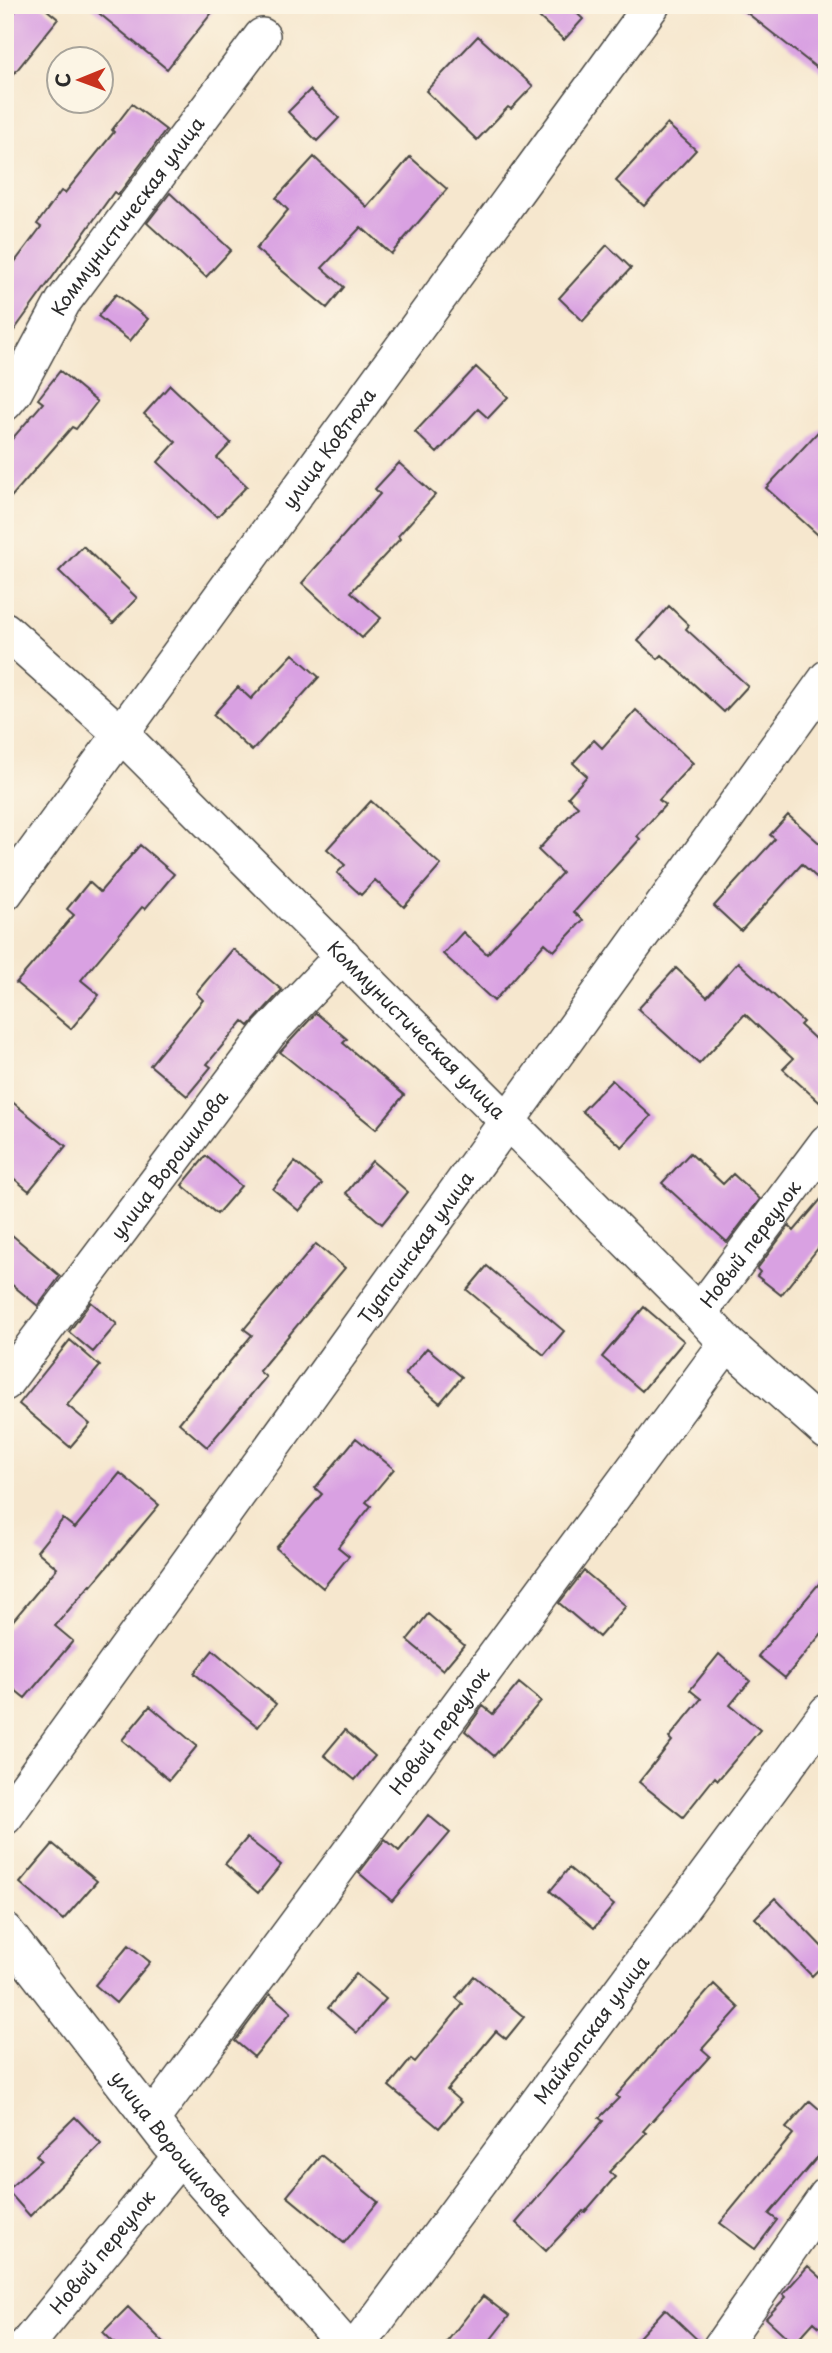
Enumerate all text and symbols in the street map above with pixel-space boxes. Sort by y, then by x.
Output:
north arrow [46,46,116,116]
text: С [48,73,76,88]
street label: Коммунистическая улица [43,110,210,320]
street label: улица Ковтюха [275,381,382,514]
street label: Коммунистическая улица [322,934,513,1125]
street label: улица Ворошилова [103,1084,234,1245]
street label: Туапсинская улица [350,1165,480,1329]
street label: Новый переулок [693,1173,807,1313]
street label: Новый переулок [382,1660,496,1800]
street label: Майкопская улица [526,1949,655,2109]
street label: улица Ворошилова [105,2064,240,2222]
street label: Новый переулок [42,2183,161,2319]

